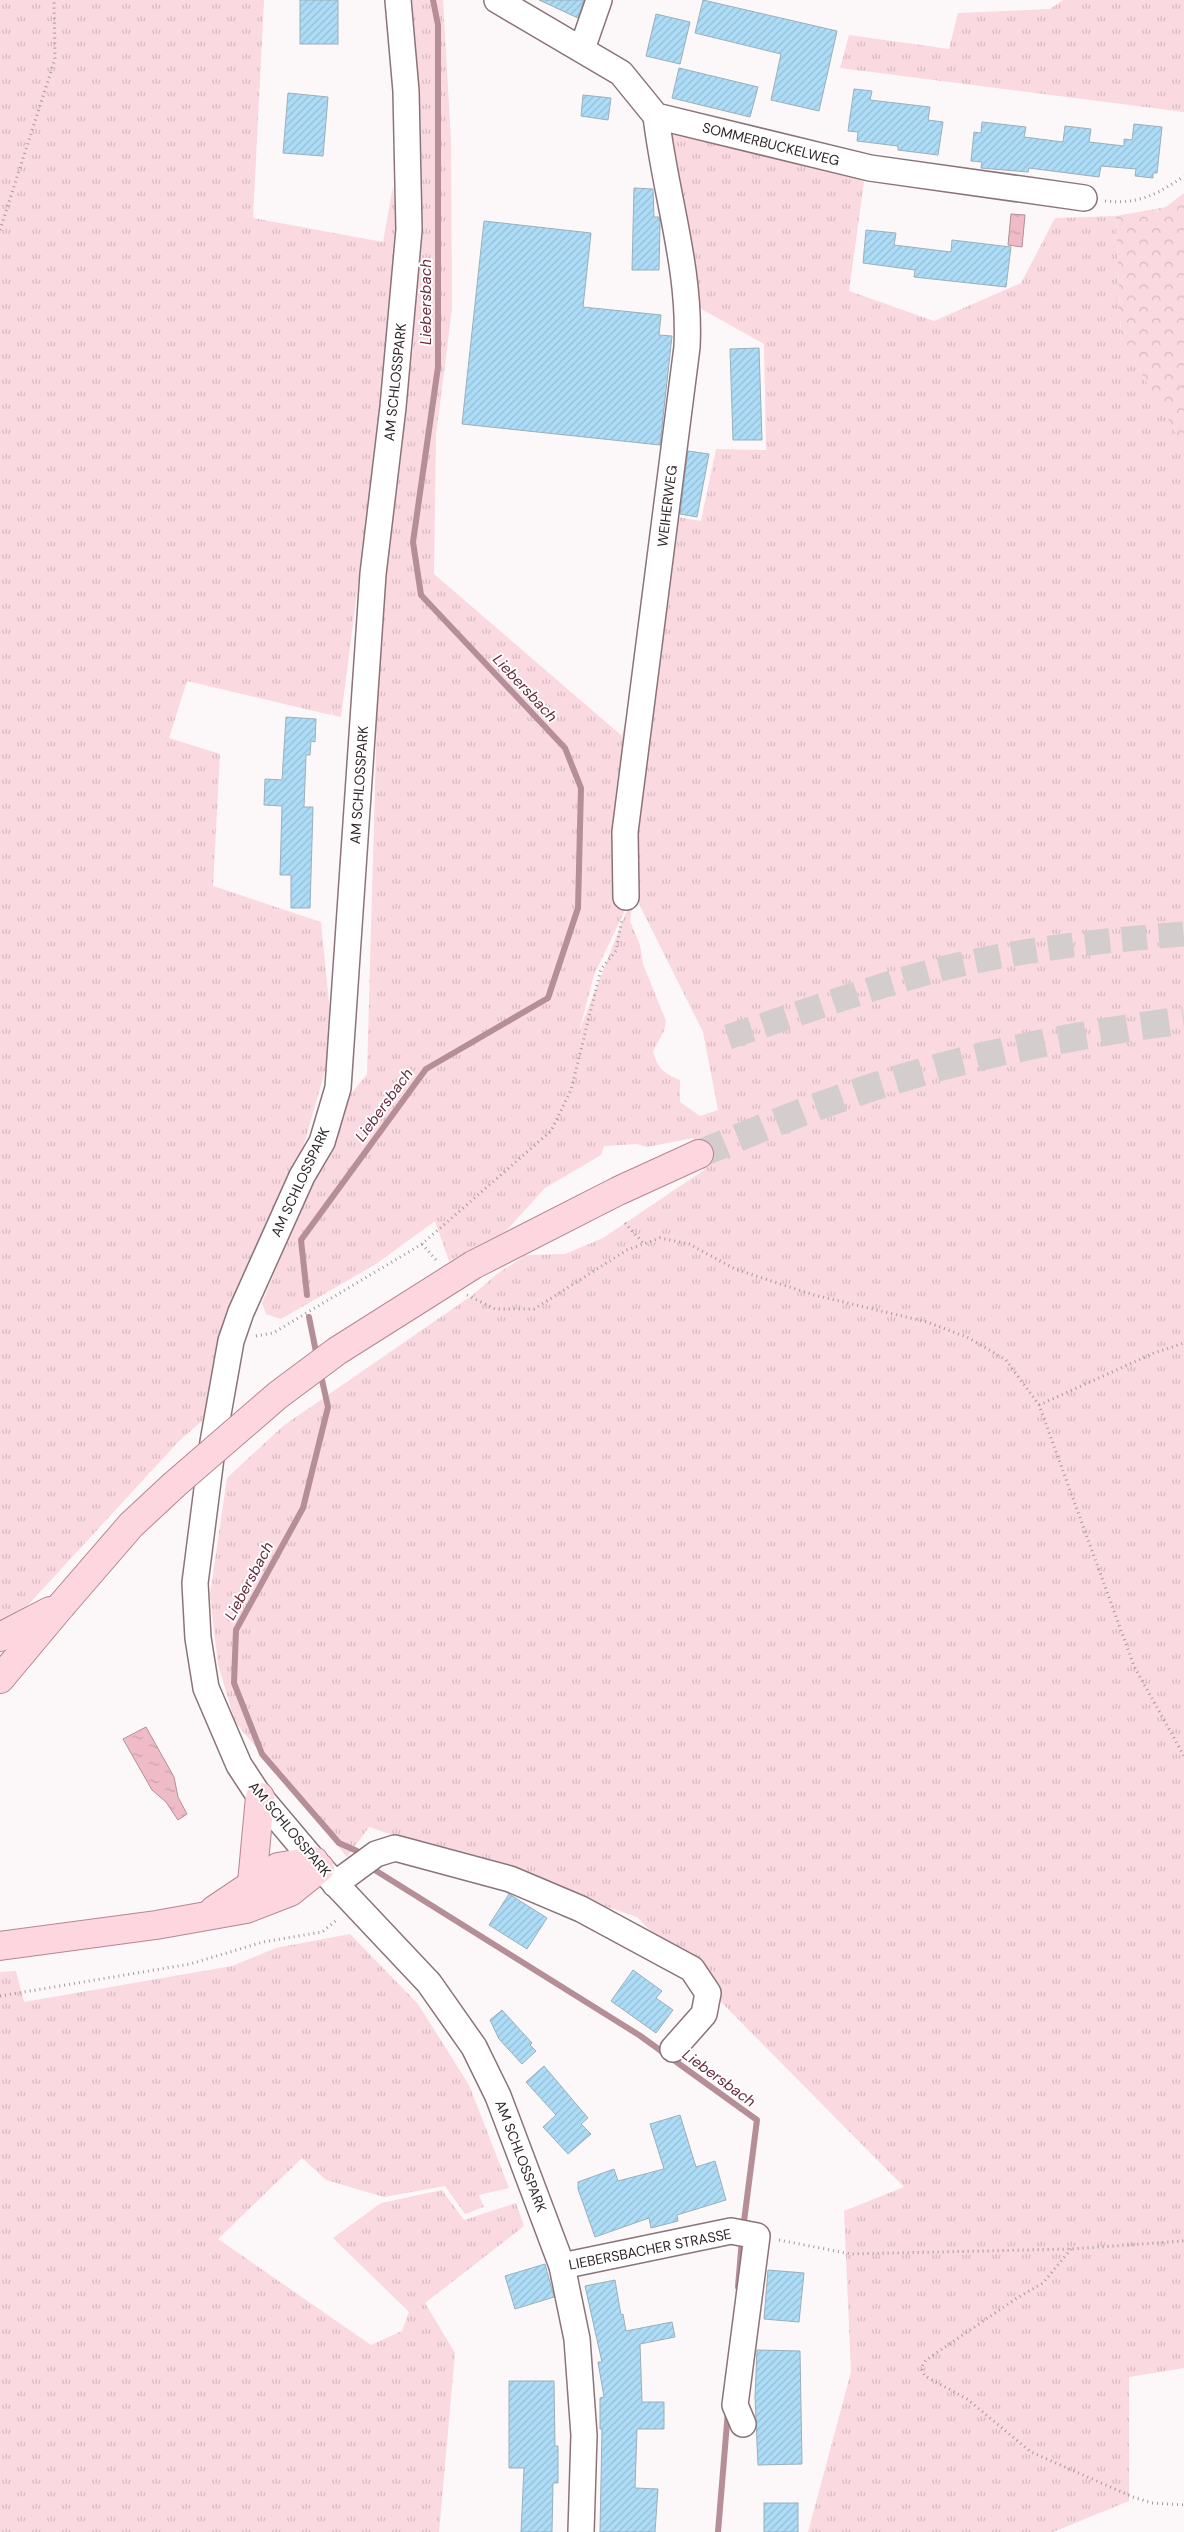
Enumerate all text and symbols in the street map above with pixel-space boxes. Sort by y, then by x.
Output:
street label: SOMMERBUCKELWEG [700,118,842,170]
water label: Liebersbach [416,259,436,345]
street label: AM SCHLOSSPARK [380,322,410,442]
street label: WEIHERWEG [653,464,681,548]
water label: Liebersbach [488,650,562,727]
street label: AM SCHLOSSPARK [346,725,372,845]
water label: Liebersbach [351,1064,418,1146]
street label: AM SCHLOSSPARK [267,1124,333,1240]
water label: Liebersbach [220,1538,278,1624]
street label: AM SCHLOSSPARK [245,1778,335,1880]
water label: Liebersbach [678,2045,760,2112]
street label: AM SCHLOSSPARK [491,2097,551,2215]
street label: LIEBERSBACHER STRASSE [567,2224,733,2274]

